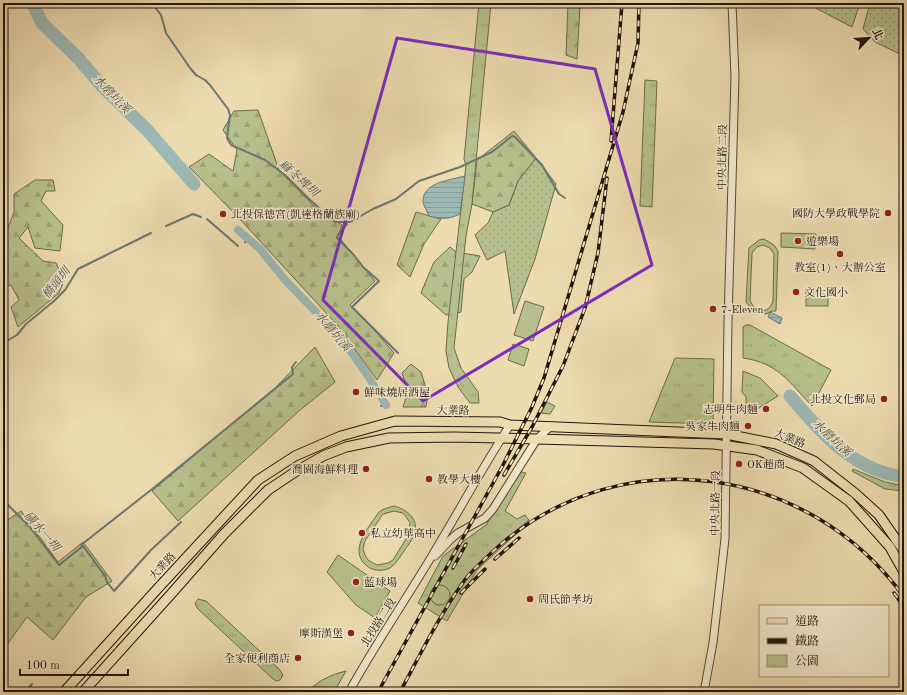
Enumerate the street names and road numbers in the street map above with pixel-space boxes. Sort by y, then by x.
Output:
street label: 中央北路二段 [715,124,730,190]
street label: 大業路 [436,404,470,417]
street label: 大業路 [772,426,808,451]
street label: 中央北路一段 [708,470,723,536]
street label: 大業路 [146,550,178,583]
street label: 北投路二段 [358,595,399,649]

